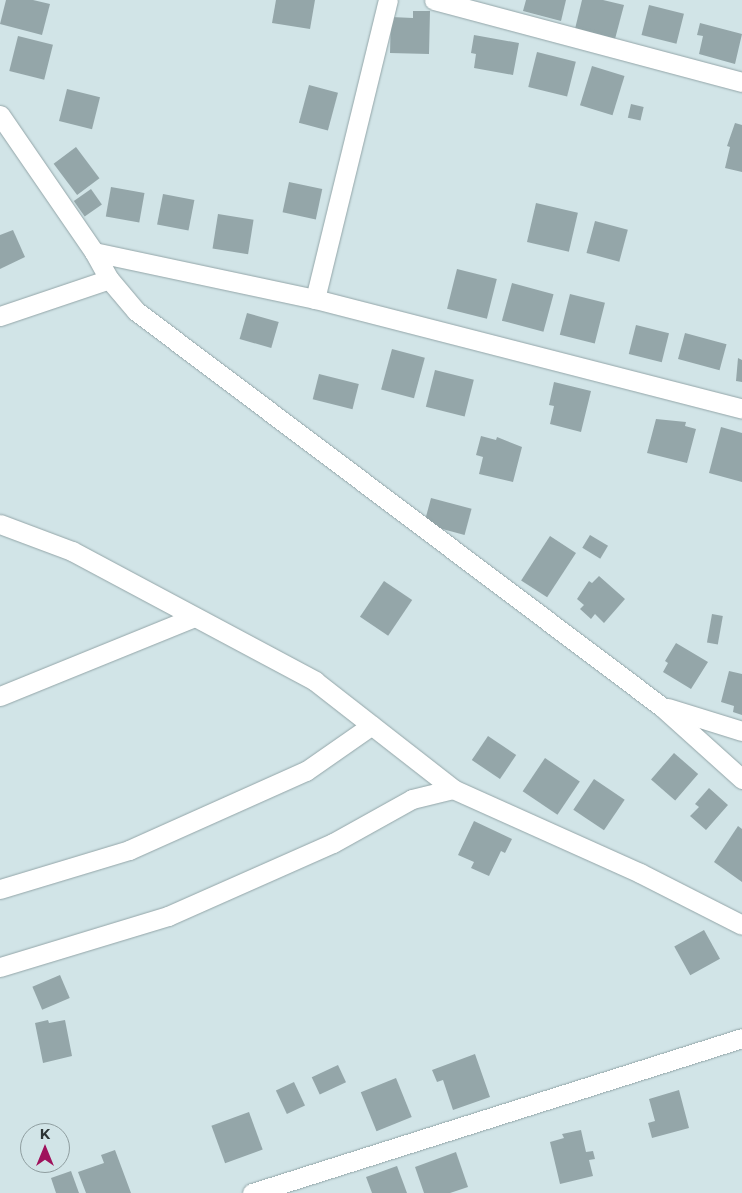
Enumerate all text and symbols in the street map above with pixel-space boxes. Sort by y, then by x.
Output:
north arrow [20,1123,70,1173]
text: K [40,1125,50,1143]

